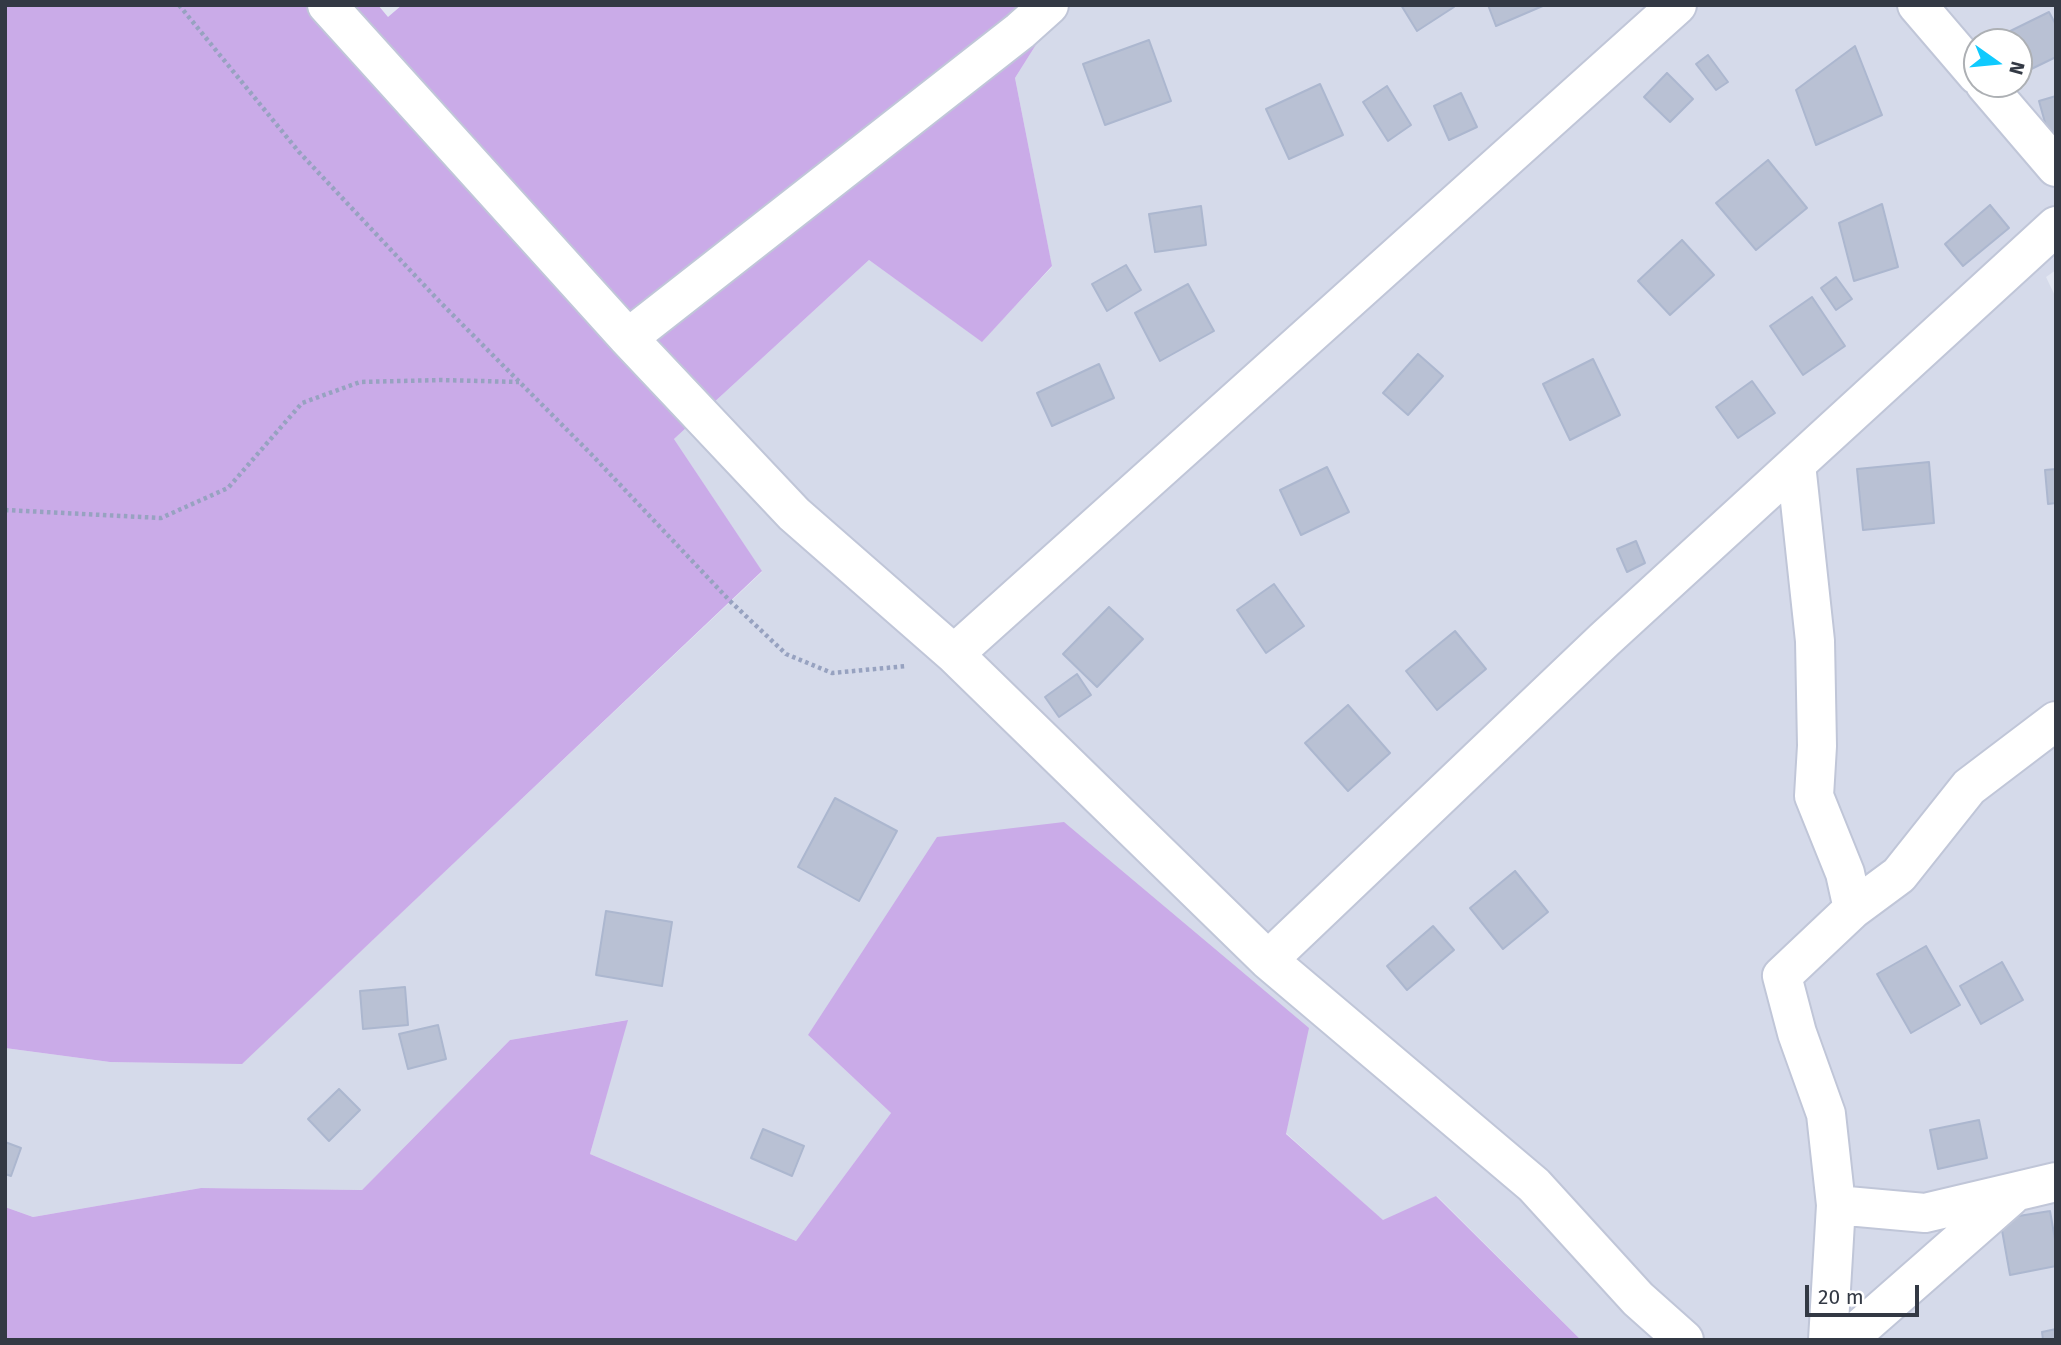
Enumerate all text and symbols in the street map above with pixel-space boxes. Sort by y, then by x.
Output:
north arrow [1963,28,2033,98]
text: N [2004,59,2030,77]
scale bar [1809,1272,1923,1316]
text: 20 m [1818,1284,1864,1310]

